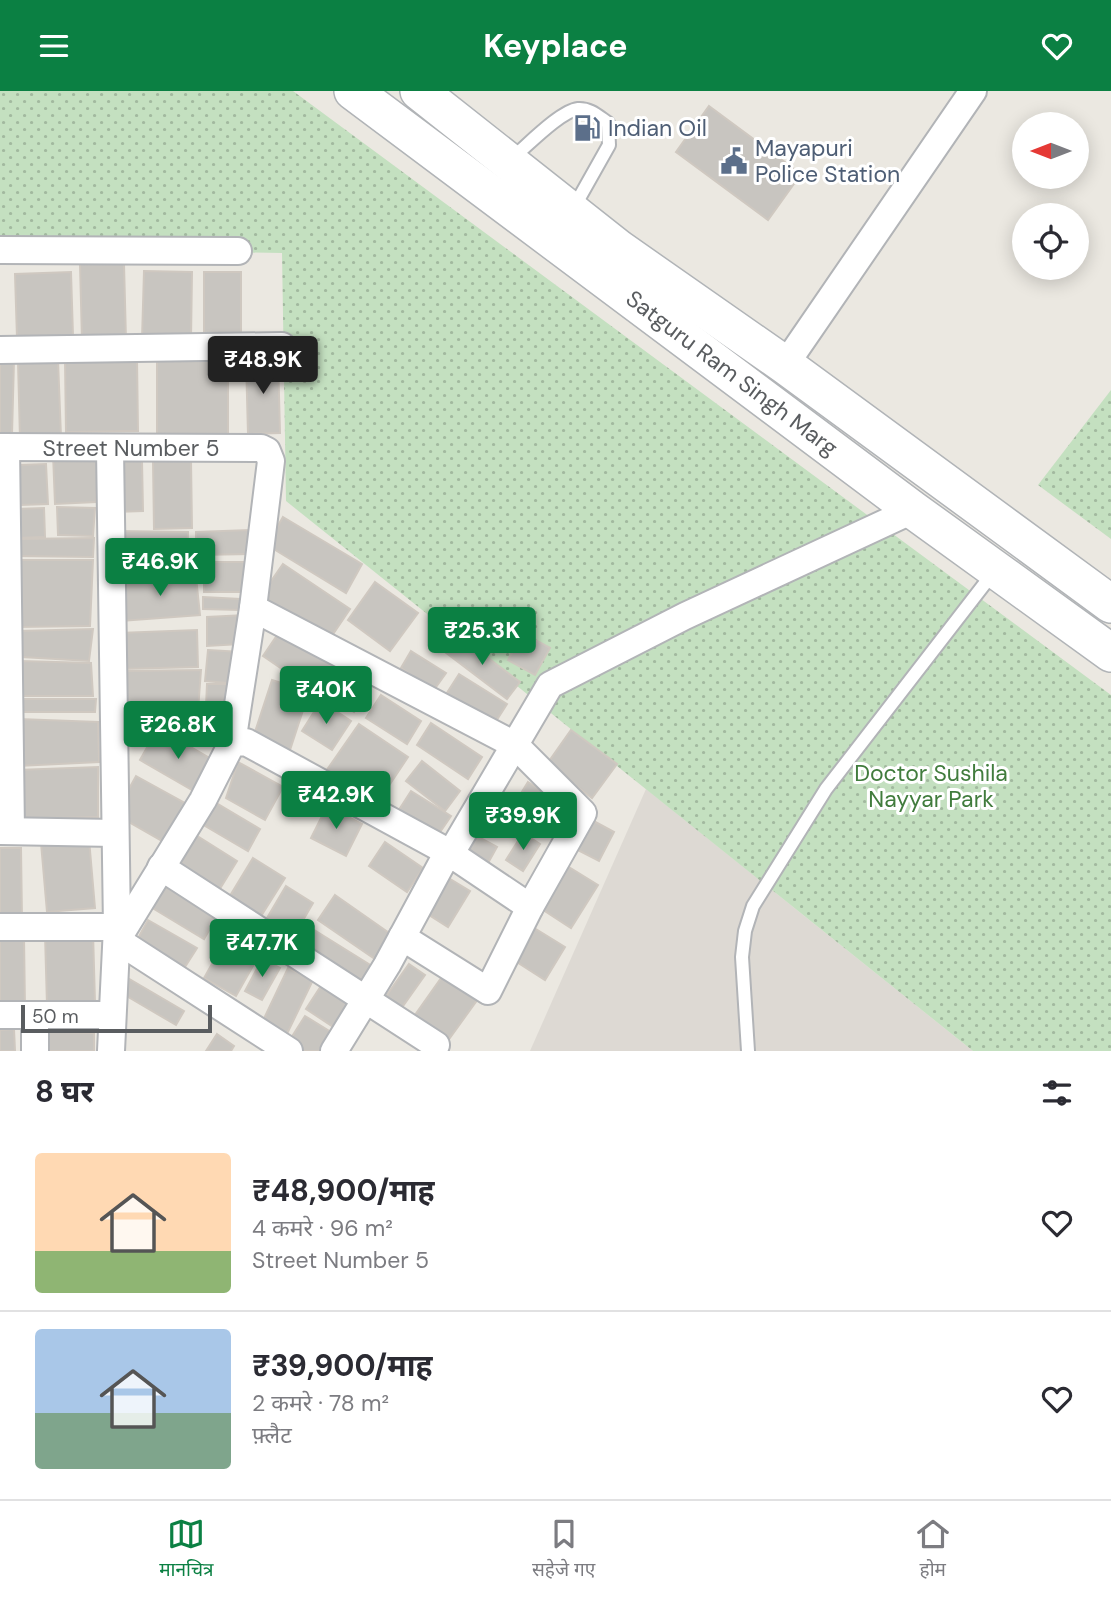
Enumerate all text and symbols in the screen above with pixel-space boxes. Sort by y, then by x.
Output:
text: Keyplace [483,25,628,67]
icon: menu [35,27,73,65]
icon: heart [1038,27,1076,65]
north arrow [1012,112,1088,189]
map controls [1012,112,1089,280]
fuel station icon: Indian Oil [572,113,602,143]
place label: Indian Oil [608,113,707,143]
place label: Mayapuri Police Station [755,133,900,189]
public building icon: Mayapuri Police Station [719,146,749,176]
button: locate [1012,203,1089,280]
street label: Satguru Ram Singh Marg [620,283,844,463]
pin: ₹48.9K [206,337,320,396]
text: ₹48.9K [224,344,302,374]
street label: Street Number 5 [43,433,220,463]
pin: ₹46.9K [103,539,217,598]
text: ₹46.9K [121,546,199,576]
pin: ₹25.3K [425,607,539,667]
text: ₹25.3K [444,615,520,645]
pin: ₹40K [285,667,367,726]
text: ₹40K [296,674,356,704]
pin: ₹26.8K [121,701,235,761]
text: ₹26.8K [140,709,216,739]
park label: Doctor Sushila Nayyar Park [854,758,1008,814]
pin: ₹42.9K [279,771,393,831]
text: ₹42.9K [297,779,375,809]
pin: ₹39.9K [466,793,580,852]
text: ₹39.9K [485,800,561,830]
pin: ₹47.7K [205,919,319,979]
text: ₹47.7K [226,927,298,957]
scale bar [21,1002,212,1034]
text: 50 m [32,1004,79,1029]
text: 8 घर [35,1072,94,1111]
icon: filters [1038,1074,1076,1112]
text: ₹48,900/माह [252,1171,435,1210]
icon: home [91,1181,175,1265]
icon: heart [1038,1204,1076,1242]
text: 4 कमरे · 96 m² [252,1213,393,1243]
text: Street Number 5 [252,1245,429,1275]
text: ₹39,900/माह [252,1346,433,1385]
icon: home [91,1357,175,1441]
icon: heart [1038,1380,1076,1418]
text: 2 कमरे · 78 m² [252,1388,389,1418]
text: फ़्लैट [252,1420,292,1450]
tab: मानचित्र [159,1515,214,1584]
tab: सहेजे गए [532,1515,595,1584]
tab: होम [914,1515,952,1584]

